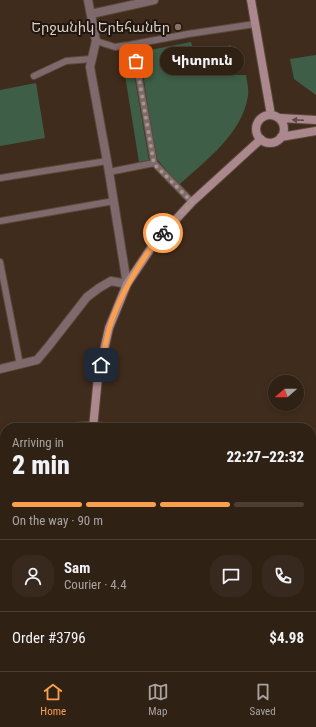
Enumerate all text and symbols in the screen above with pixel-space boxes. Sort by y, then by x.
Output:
place label: Երջանիկ Երեհաներ [31,19,170,35]
marker: Երջանիկ Երեհաներ [173,22,183,32]
pin [119,44,153,78]
callout: Կիտրուն [160,47,244,75]
icon: bag [125,50,147,72]
text: Կիտրուն [171,53,233,68]
one-way arrow [292,116,304,123]
courier [143,213,183,253]
icon: bike [152,222,174,244]
pin [84,348,118,382]
icon: home [90,354,112,376]
north arrow [268,375,304,411]
map controls [268,375,304,411]
text: Arriving in [12,435,64,450]
text: 22:27–22:32 [226,448,304,466]
text: 2 min [12,450,70,480]
text: On the way · 90 m [12,513,103,528]
button: person [12,555,54,597]
button: chat [210,555,252,597]
button: phone [262,555,304,597]
text: Sam [64,559,90,577]
text: Courier · 4.4 [64,577,127,592]
text: Order #3796 [12,629,86,647]
text: $4.98 [269,629,304,647]
tab: Home [40,681,66,718]
tab: Map [147,681,169,718]
tab: Saved [250,681,276,718]

